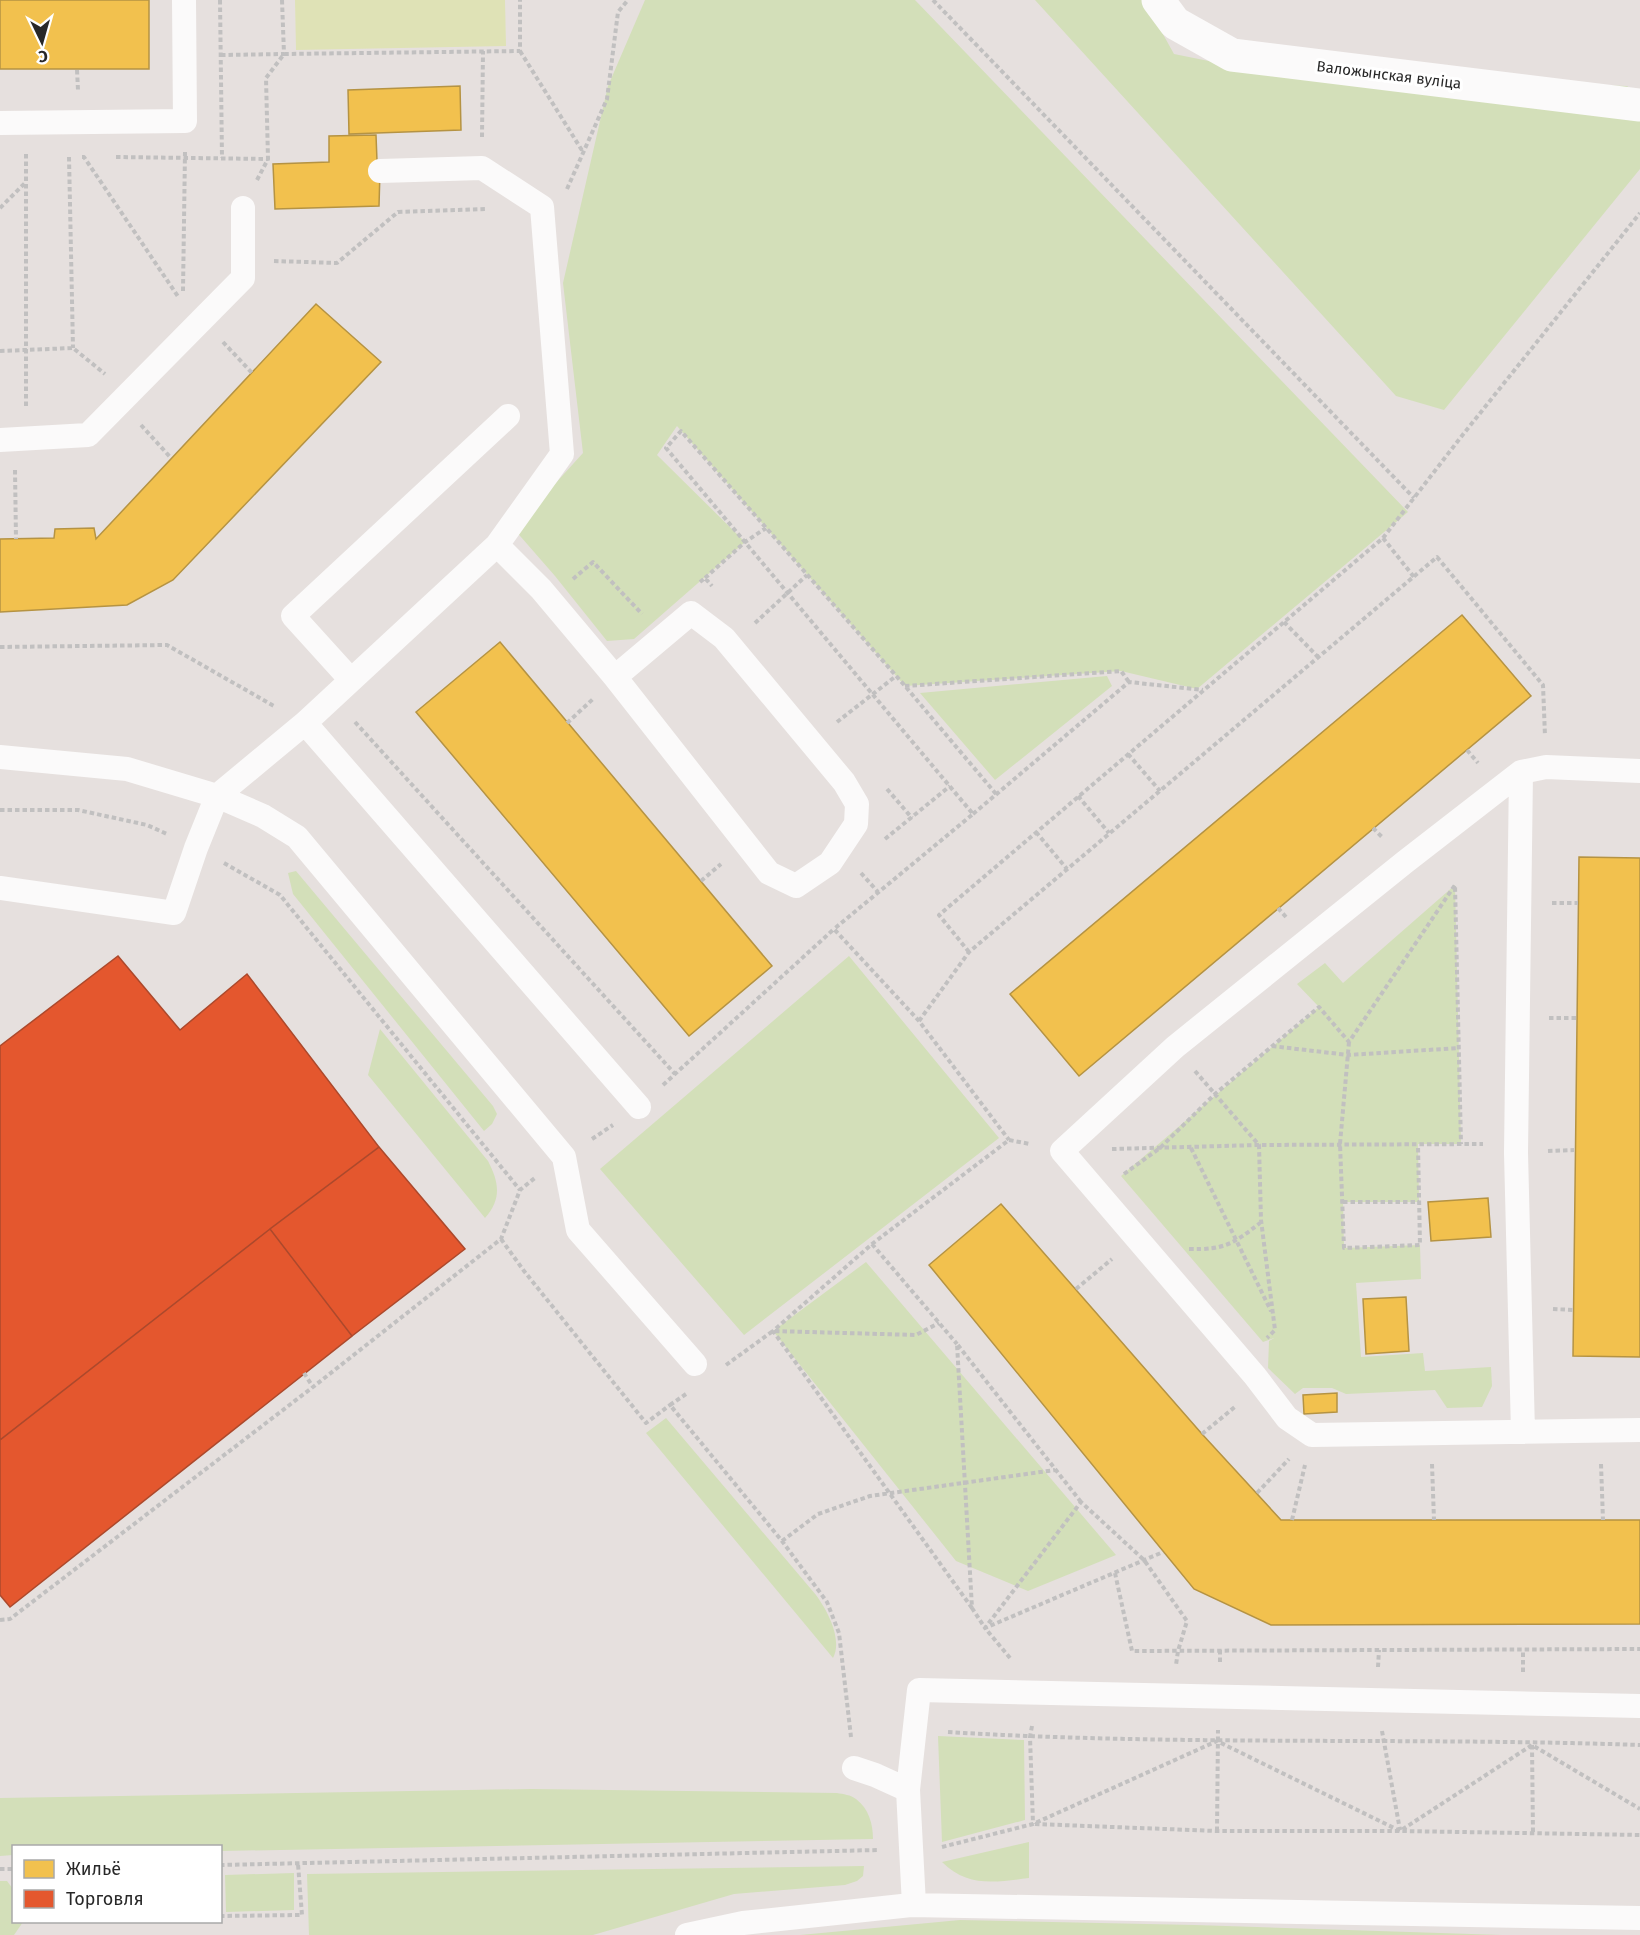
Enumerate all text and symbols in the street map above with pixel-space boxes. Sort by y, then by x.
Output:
north arrow [12,12,72,72]
text: С [37,47,49,66]
street label: Валожынская вуліца [1316,57,1462,93]
legend [12,1845,222,1923]
text: Жильё [66,1858,121,1880]
text: Торговля [66,1888,144,1910]

